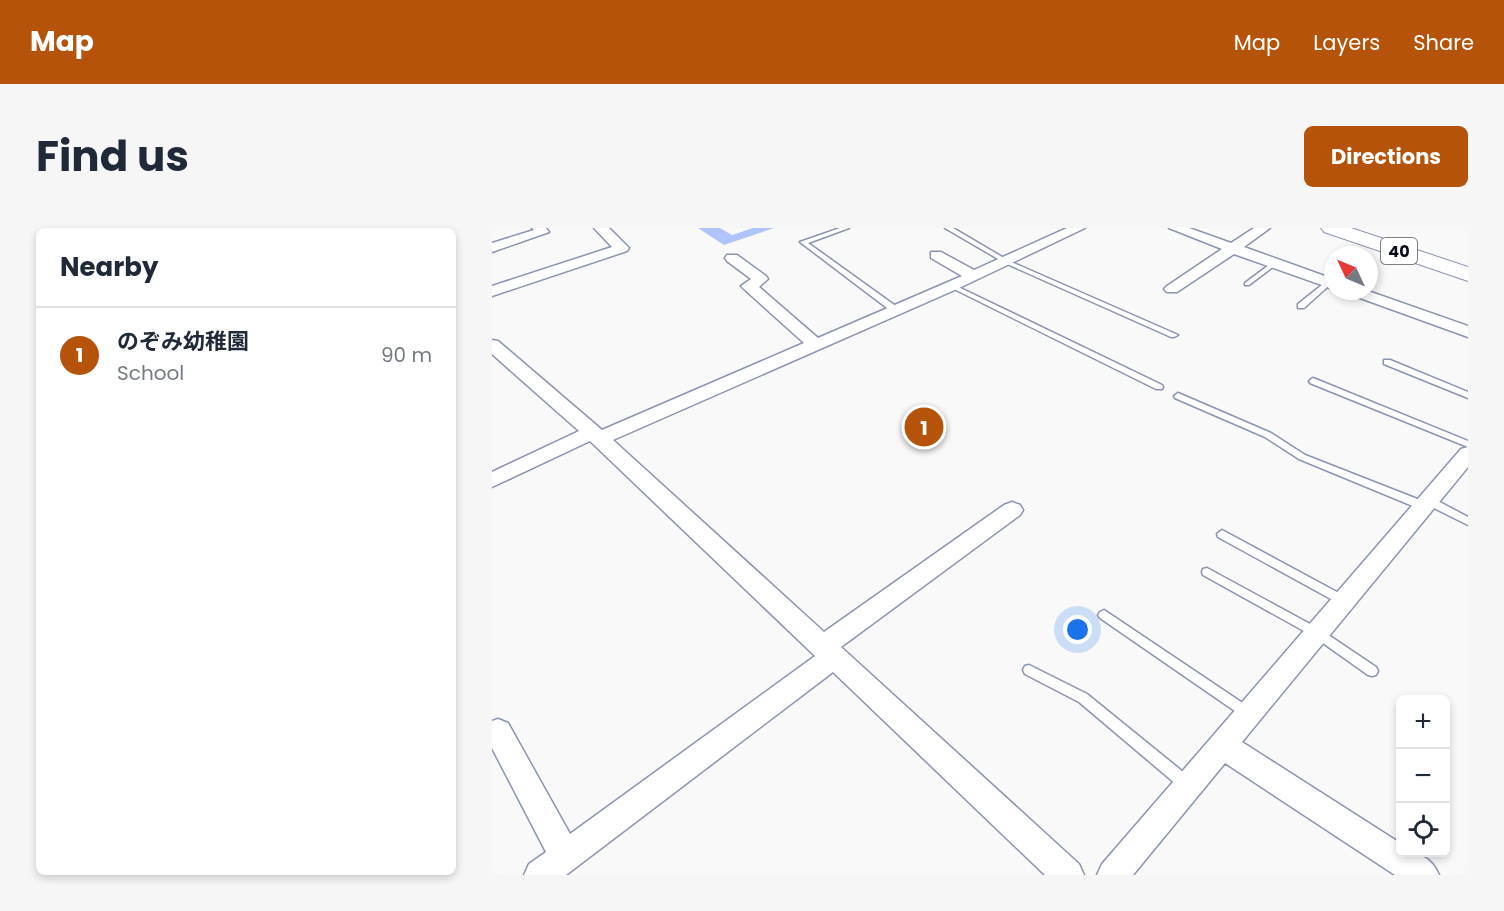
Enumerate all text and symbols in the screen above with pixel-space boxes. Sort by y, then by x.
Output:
text: Map [30,22,94,61]
text: Map [1234,28,1280,57]
text: Layers [1313,28,1380,57]
text: Share [1413,28,1474,57]
button: Directions [1304,126,1468,187]
text: Find us [36,127,189,186]
road number: 40 [1381,238,1417,264]
north arrow [1324,246,1378,300]
text: Nearby [60,249,158,285]
text: のぞみ幼稚園 [117,326,249,357]
text: 1 [76,341,83,369]
text: 90 m [381,341,432,369]
text: School [117,359,184,387]
pin: 1 [904,404,944,450]
your location [1063,615,1092,644]
map controls [1396,695,1450,857]
button: + [1396,695,1450,749]
button: − [1396,749,1450,803]
button: locate [1396,803,1450,857]

